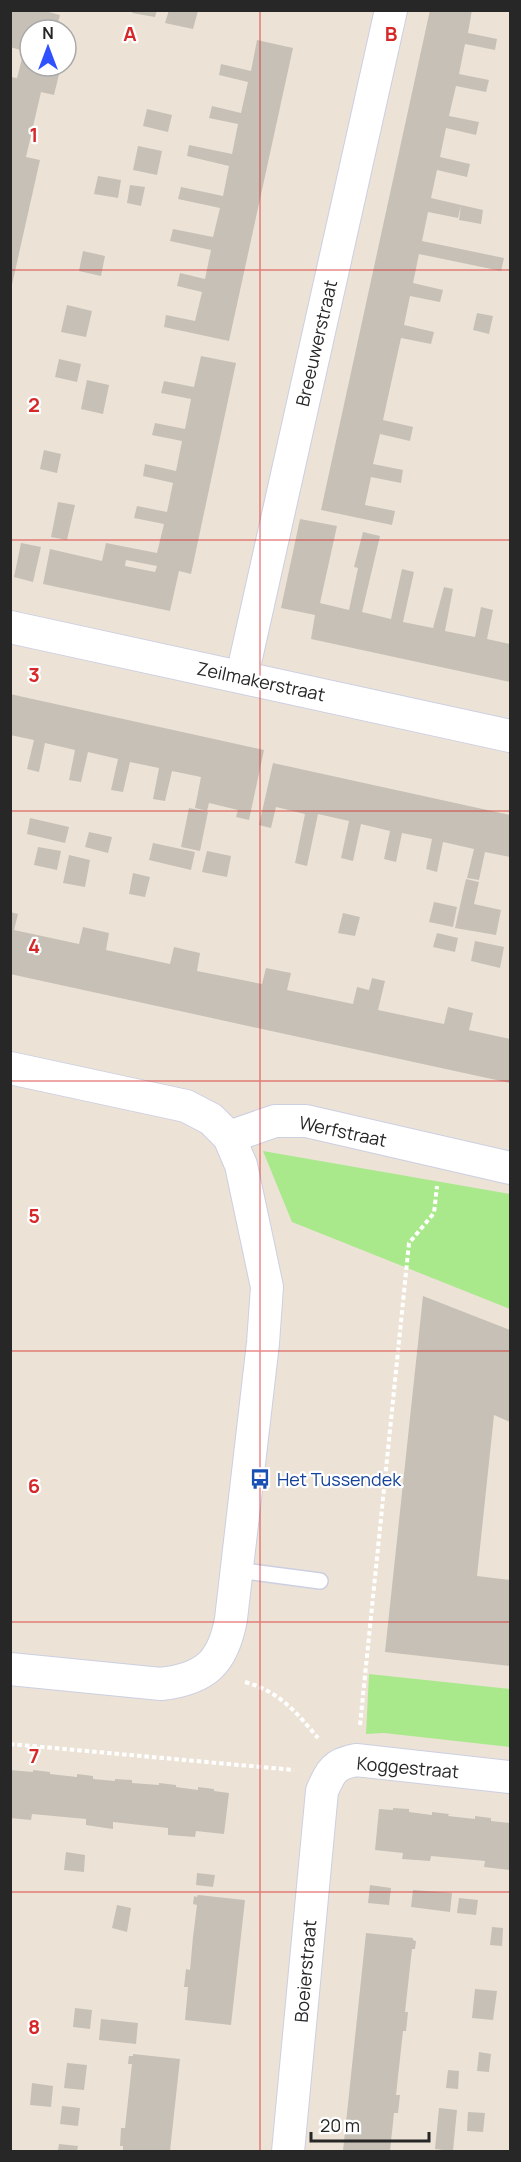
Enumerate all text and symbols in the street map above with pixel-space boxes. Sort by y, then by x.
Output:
north arrow [18,18,78,78]
text: A [123,20,137,47]
text: B [385,20,398,47]
text: N [42,22,54,44]
text: 1 [30,121,38,148]
street label: Breeuwerstraat [290,277,342,409]
text: 2 [28,391,40,418]
street label: Zeilmakerstraat [195,656,327,706]
text: 3 [28,661,40,688]
text: 4 [28,932,40,959]
street label: Werfstraat [297,1110,389,1152]
text: 5 [28,1202,40,1229]
bus stop icon: Het Tussendek [248,1467,272,1491]
place label: Het Tussendek [277,1467,402,1491]
text: 6 [28,1472,40,1499]
text: 7 [29,1742,39,1769]
street label: Koggestraat [356,1751,460,1783]
street label: Boeierstraat [289,1919,321,2023]
text: 8 [28,2013,40,2040]
scale bar [311,2105,430,2143]
text: 20 m [320,2113,360,2137]

